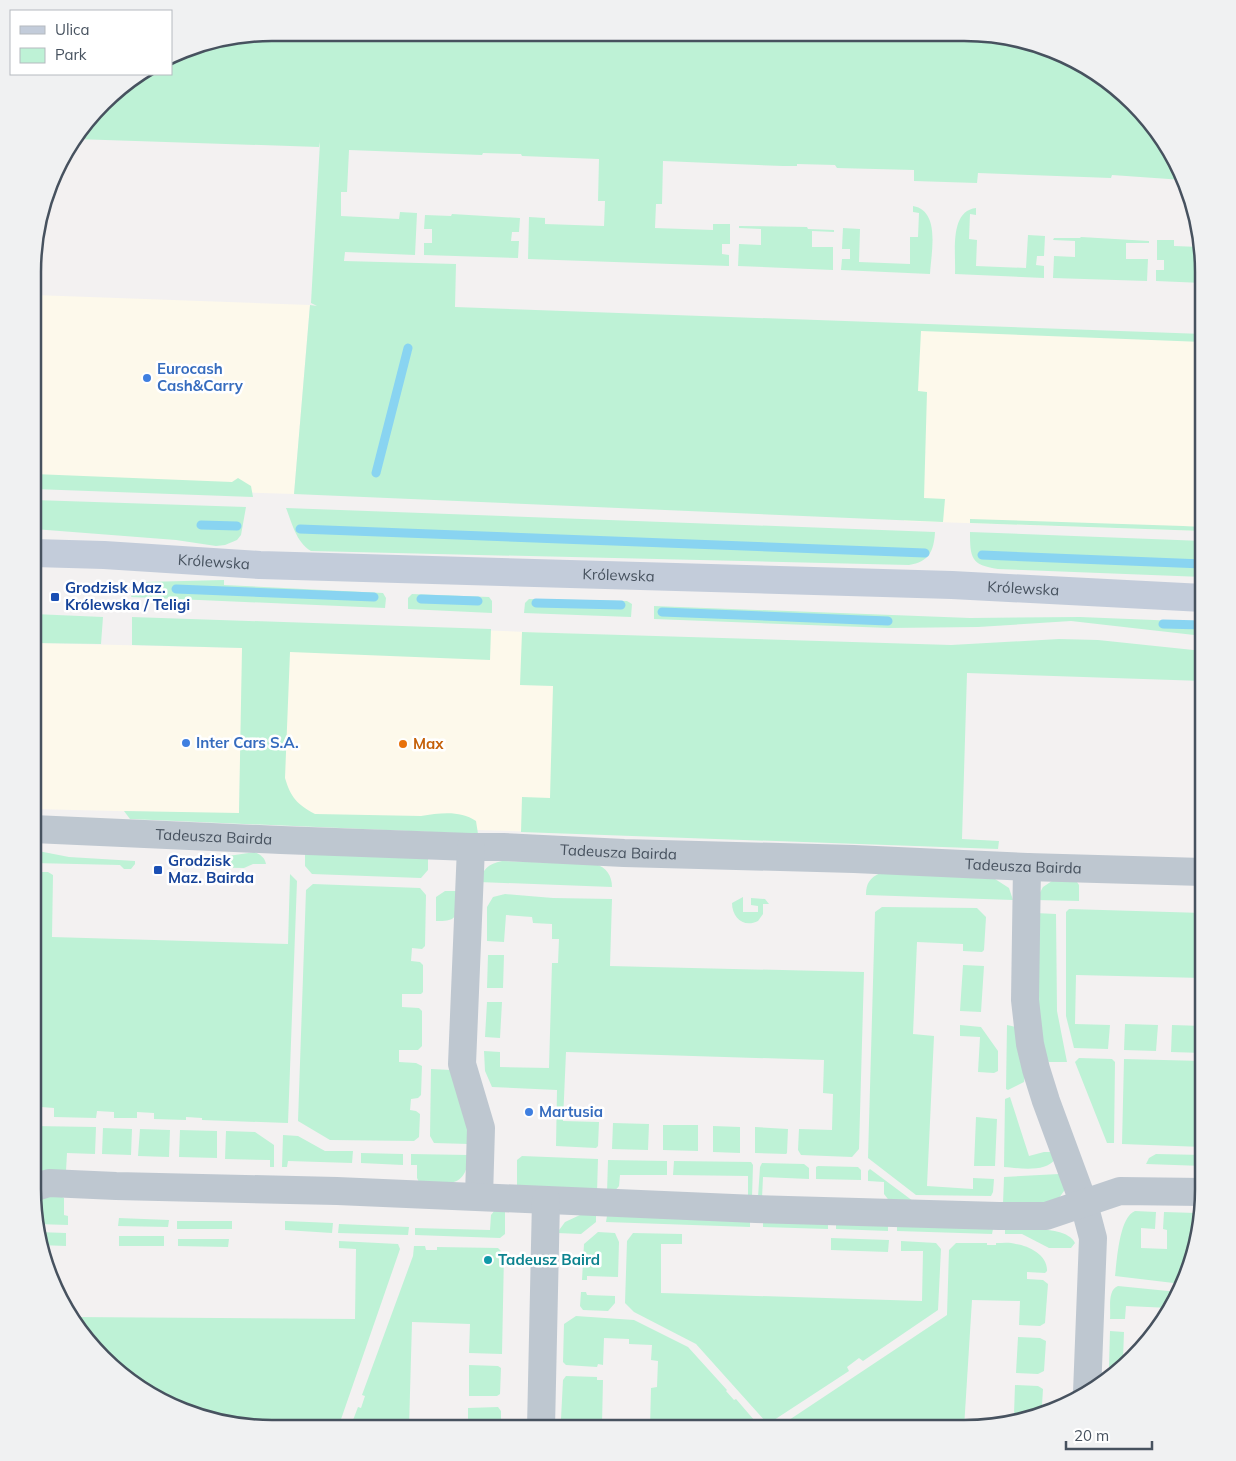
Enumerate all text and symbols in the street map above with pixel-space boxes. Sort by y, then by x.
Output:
legend [10,10,172,75]
text: Ulica [55,20,89,39]
text: Park [55,45,87,64]
place label: Eurocash Cash&Carry [157,359,244,395]
marker: Eurocash Cash&Carry [141,372,153,384]
street label: Królewska [177,550,250,573]
street label: Królewska [582,564,655,585]
street label: Królewska [987,577,1060,600]
place label: Grodzisk Maz. Królewska / Teligi [65,578,190,614]
marker: Grodzisk Maz. Królewska / Teligi [49,591,61,603]
place label: Inter Cars S.A. [196,733,299,752]
place label: Max [413,734,444,753]
marker: Inter Cars S.A. [180,737,192,749]
marker: Max [397,738,409,750]
street label: Tadeusza Bairda [155,824,273,849]
street label: Tadeusza Bairda [560,840,677,863]
place label: Grodzisk Maz. Bairda [168,851,254,887]
street label: Tadeusza Bairda [964,854,1082,878]
marker: Grodzisk Maz. Bairda [152,864,164,876]
place label: Martusia [539,1102,603,1121]
marker: Martusia [523,1106,535,1118]
place label: Tadeusz Baird [498,1250,600,1269]
marker: Tadeusz Baird [482,1254,494,1266]
scale bar [1066,1418,1152,1450]
text: 20 m [1074,1426,1109,1445]

